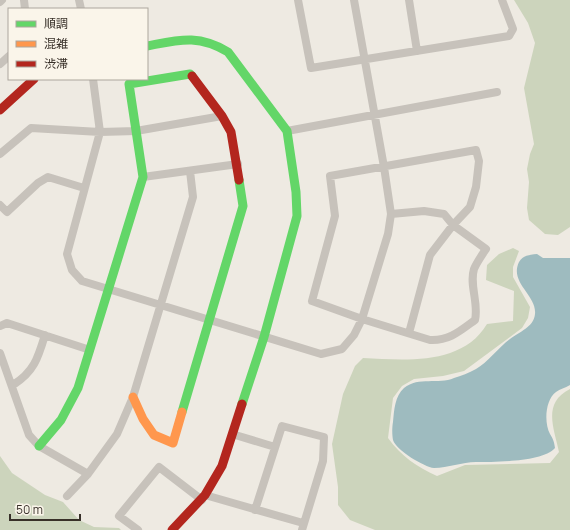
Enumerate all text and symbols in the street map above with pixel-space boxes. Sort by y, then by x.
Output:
legend [8,8,148,80]
text: 順調 [44,15,68,32]
text: 混雑 [44,35,68,52]
text: 渋滞 [44,55,68,72]
scale bar [10,496,80,522]
text: 50 m [16,501,43,518]

